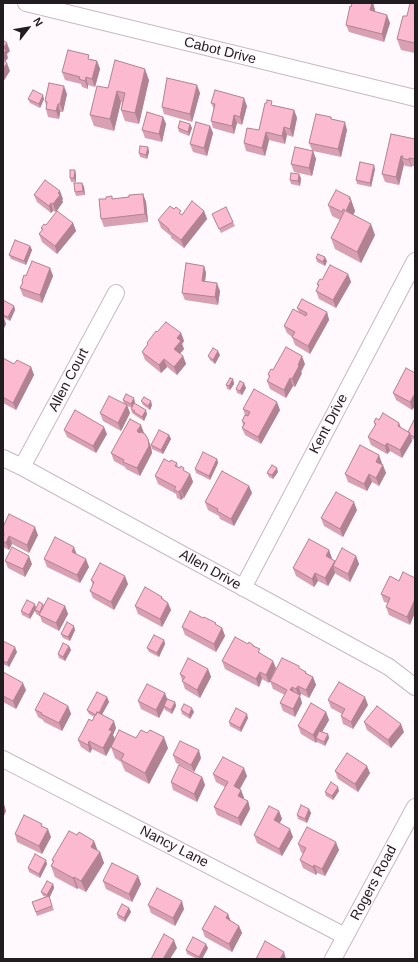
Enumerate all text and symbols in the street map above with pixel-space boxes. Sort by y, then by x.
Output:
north arrow [8,8,48,48]
text: N [31,15,45,28]
street label: Cabot Drive [182,34,258,68]
street label: Allen Court [45,345,93,415]
street label: Kent Drive [306,391,352,457]
street label: Allen Drive [176,546,244,594]
street label: Nancy Lane [137,823,211,871]
street label: Rogers Road [347,843,401,923]

